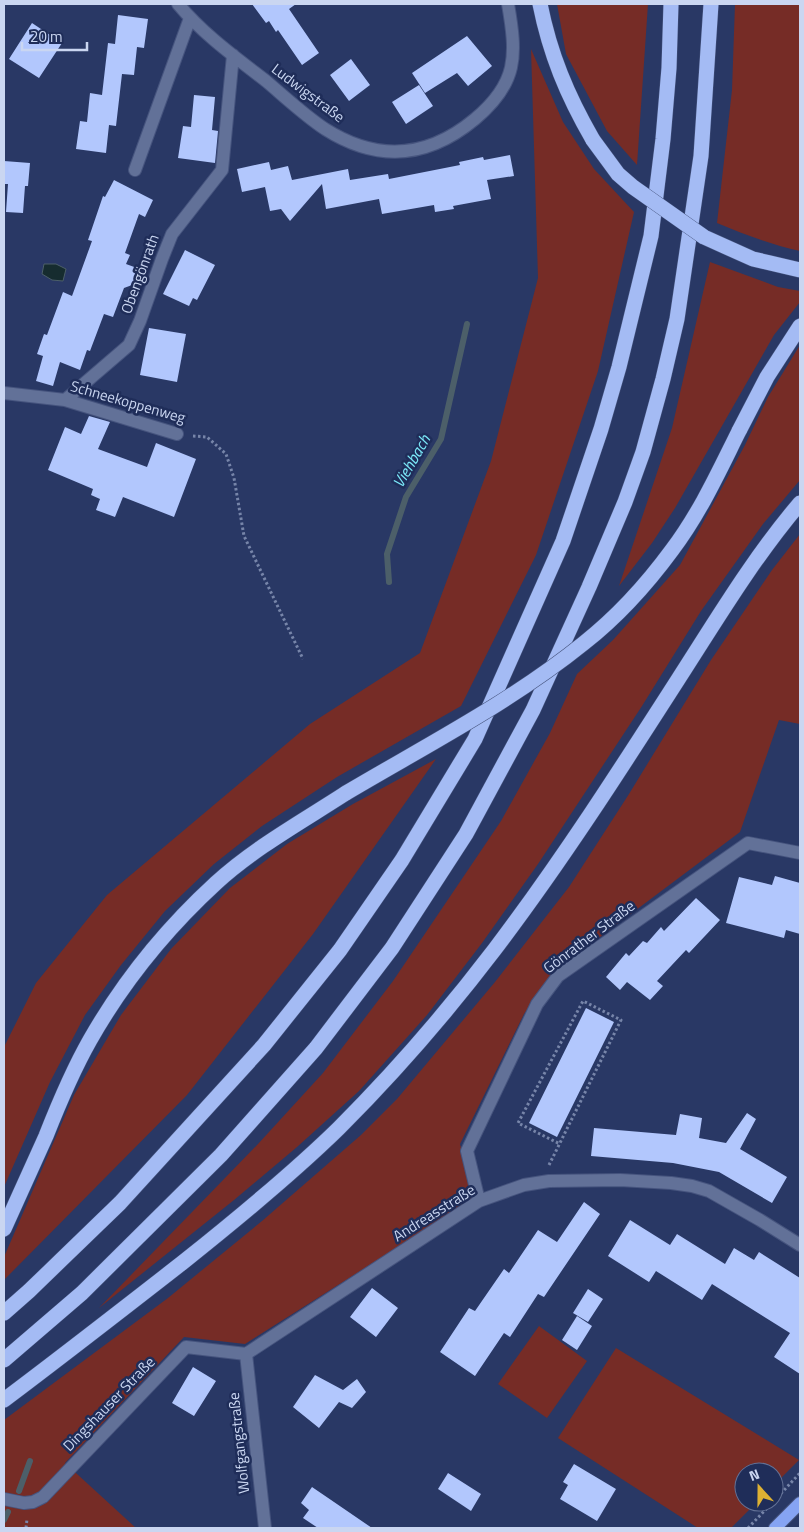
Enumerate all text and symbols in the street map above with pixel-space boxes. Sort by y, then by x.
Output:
scale bar [22,20,88,52]
text: 20 m [30,25,63,48]
street label: Ludwigstraße [267,57,350,128]
street label: Obengönrath [115,231,165,317]
street label: Schneekoppenweg [68,374,189,429]
water label: Viehbach [386,429,436,492]
street label: Gönrather Straße [538,894,639,979]
street label: Andreasstraße [388,1178,479,1247]
street label: Dingshauser Straße [57,1351,160,1456]
street label: Wolfgangstraße [222,1391,255,1495]
north arrow [734,1462,784,1512]
text: N [746,1463,762,1486]

